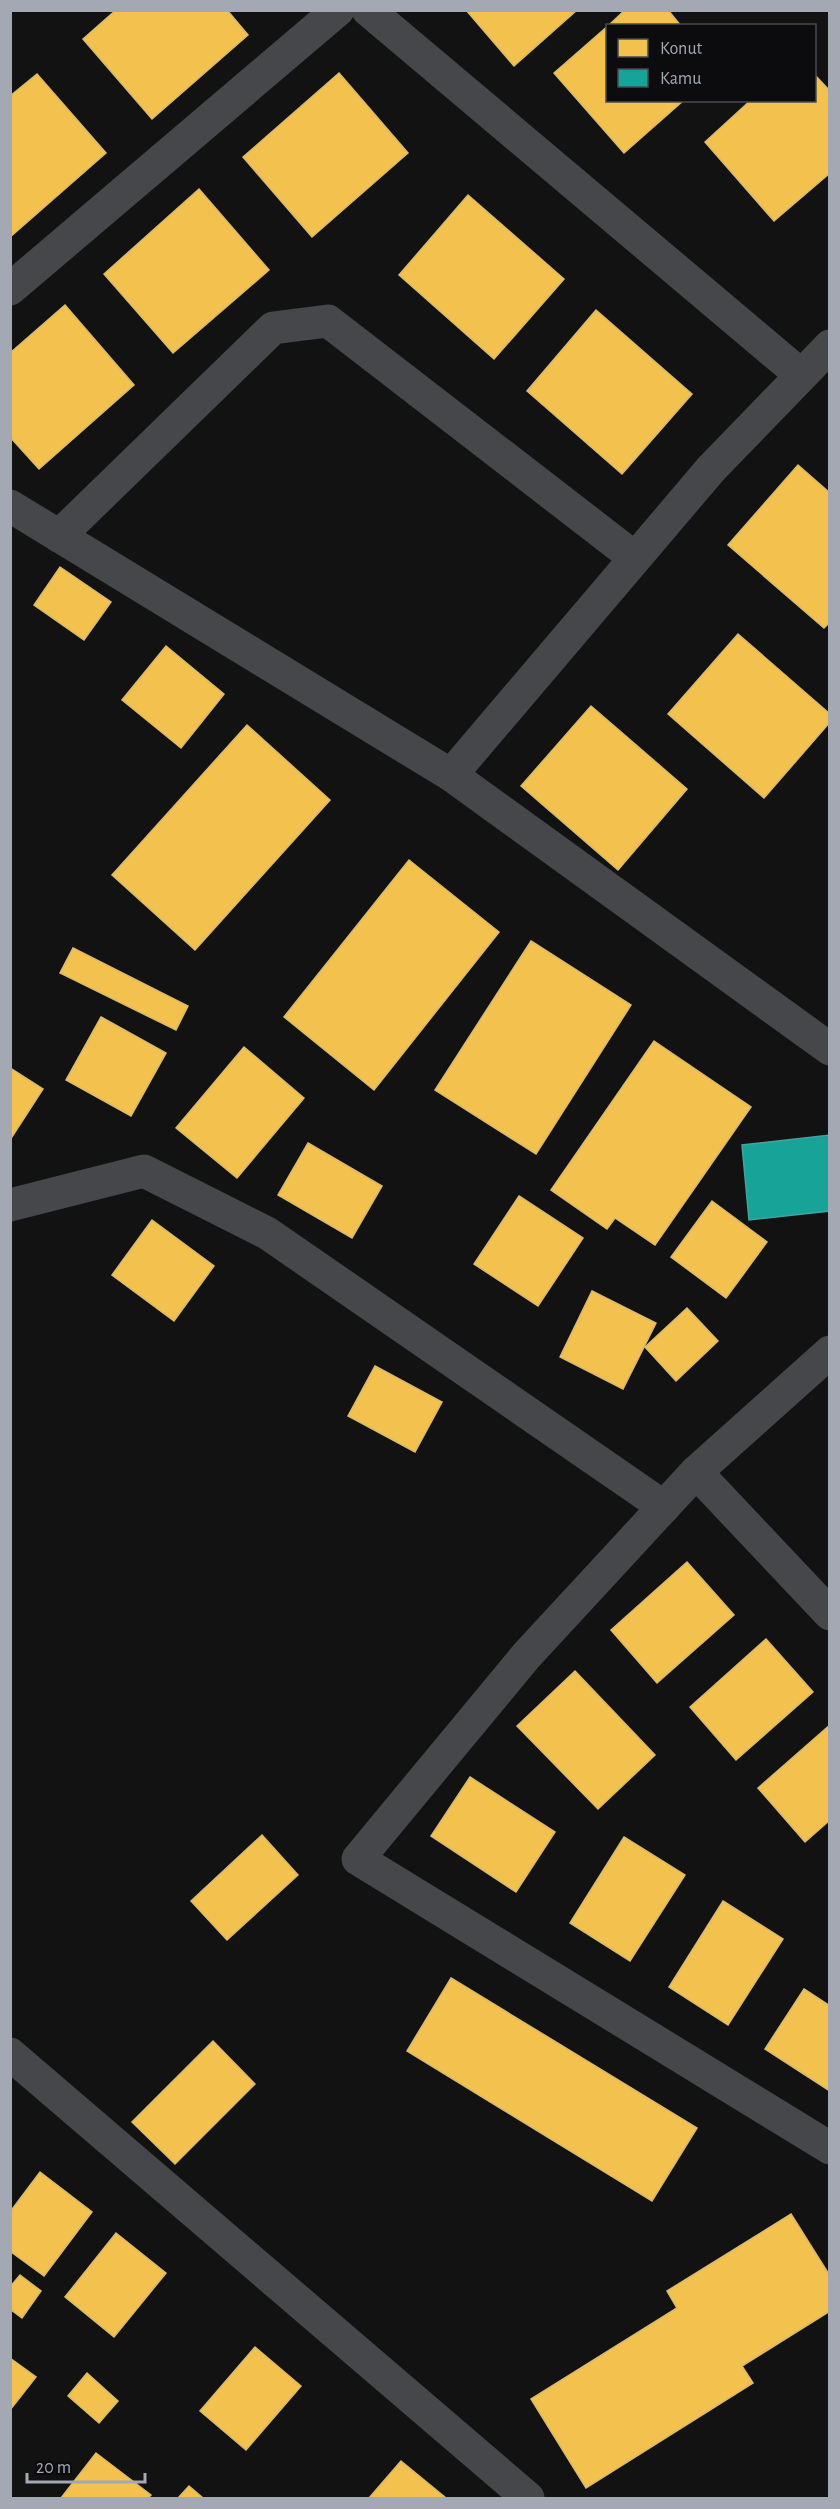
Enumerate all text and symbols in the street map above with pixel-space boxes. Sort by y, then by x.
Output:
legend [606,24,816,102]
text: Konut [660,40,703,58]
text: Kamu [660,70,701,88]
scale bar [27,2446,146,2484]
text: 20 m [36,2459,71,2477]

